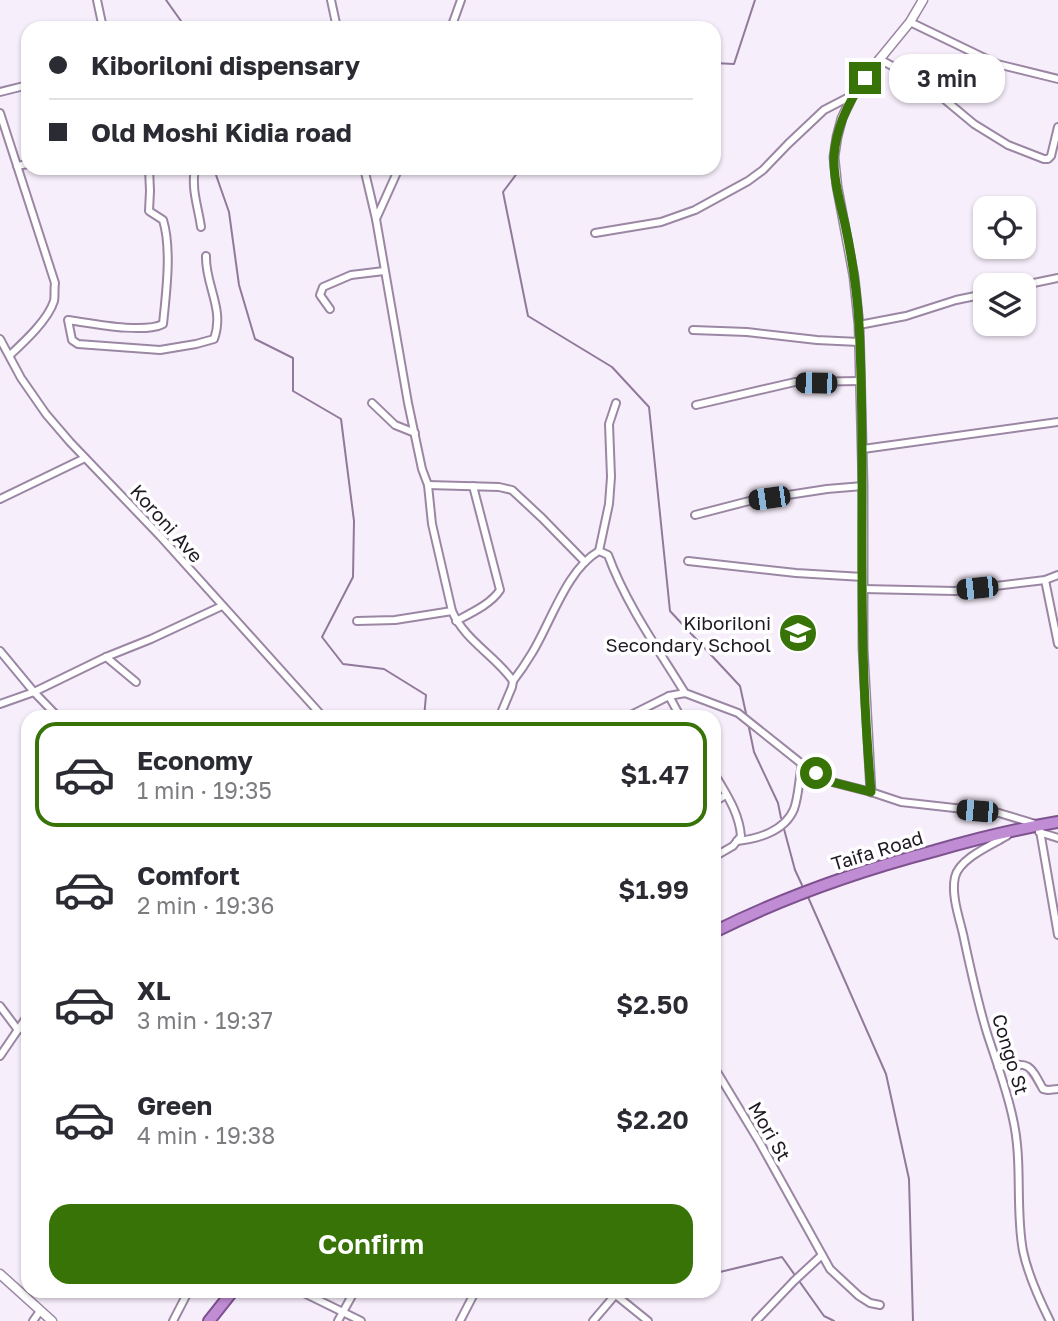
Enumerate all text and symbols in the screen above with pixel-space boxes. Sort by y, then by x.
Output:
text: Kiboriloni dispensary [91,50,360,81]
callout: 3 min [890,54,1005,102]
route end [849,62,881,94]
text: 3 min [917,64,977,92]
text: Old Moshi Kidia road [91,117,352,148]
map controls [973,196,1036,336]
button: locate [973,196,1036,259]
button: layers [973,273,1036,336]
car [795,372,838,394]
street label: Koroni Ave [126,479,208,567]
car [747,485,792,511]
car [956,575,999,601]
place label: Kiboriloni Secondary School [606,611,771,656]
school or university icon: Kiboriloni Secondary School [777,612,819,654]
icon: car [53,743,116,806]
text: Economy [137,745,253,776]
route start [800,757,832,789]
text: $1.47 [620,759,689,790]
text: 1 min · 19:35 [137,776,272,804]
car [956,799,999,823]
street label: Taifa Road [828,825,926,875]
icon: car [53,858,116,921]
text: Comfort [137,860,240,891]
text: $1.99 [618,874,689,905]
text: 2 min · 19:36 [137,891,275,919]
icon: car [53,973,116,1036]
text: XL [137,975,171,1006]
text: $2.50 [616,989,689,1020]
text: 3 min · 19:37 [137,1006,273,1034]
street label: Congo St [988,1011,1034,1097]
icon: car [53,1088,116,1151]
text: Green [137,1090,212,1121]
street label: Mori St [744,1097,796,1165]
text: $2.20 [616,1104,689,1135]
text: 4 min · 19:38 [137,1121,275,1149]
button: Confirm [49,1204,693,1284]

